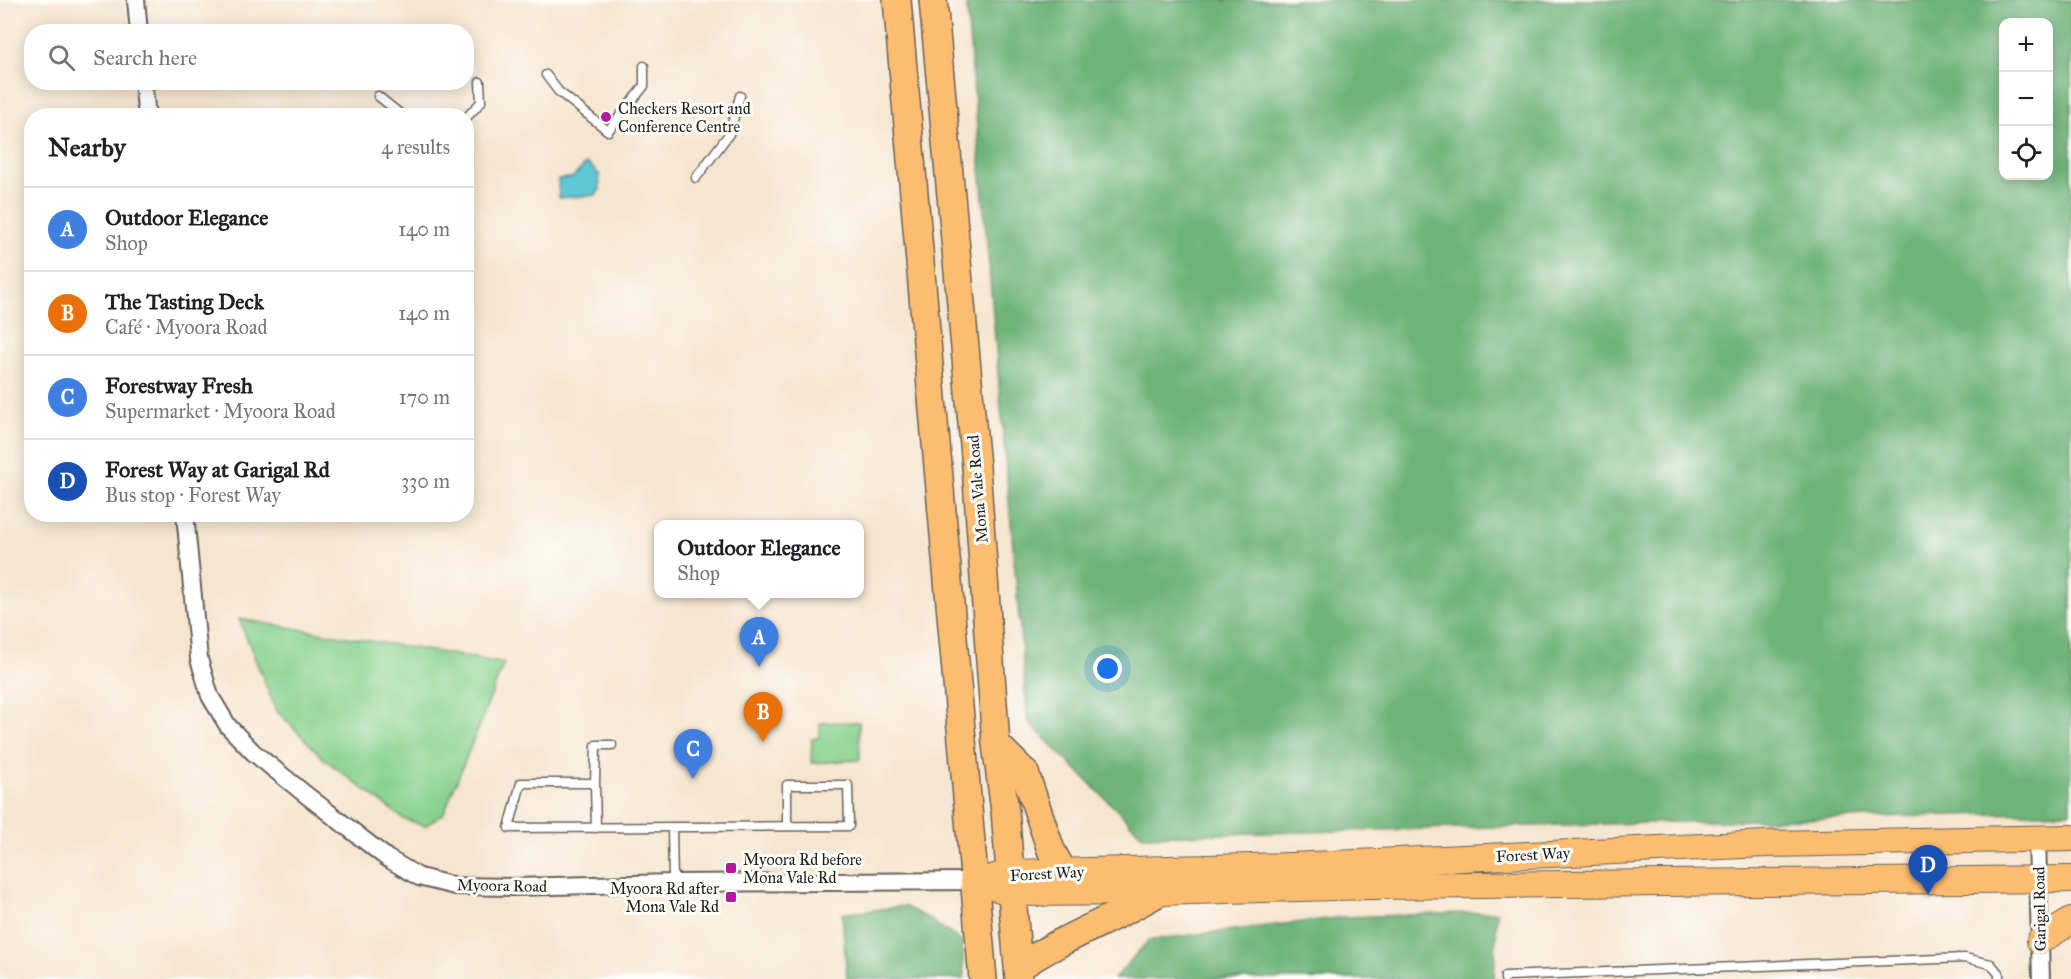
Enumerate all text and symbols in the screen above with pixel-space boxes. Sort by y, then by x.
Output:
map controls [1999,18,2053,180]
button: + [1999,18,2053,72]
search box [24,24,474,90]
icon: search [45,41,78,74]
text: Search here [93,44,197,71]
button: − [1999,72,2053,126]
place label: Checkers Resort and Conference Centre [618,99,751,136]
marker: Checkers Resort and Conference Centre [599,110,613,124]
button: locate [1999,126,2053,180]
text: Nearby [48,131,126,163]
text: 4 results [381,135,450,159]
text: Outdoor Elegance [105,204,268,231]
text: A [61,217,74,241]
text: 140 m [398,217,450,241]
text: Shop [105,231,148,255]
text: The Tasting Deck [105,288,264,315]
text: B [61,301,74,325]
text: 140 m [398,301,450,325]
text: Café · Myoora Road [105,315,268,339]
text: Forestway Fresh [105,372,253,399]
text: C [61,385,74,409]
text: 170 m [399,385,450,409]
text: Supermarket · Myoora Road [105,399,336,423]
street label: Mona Vale Road [963,434,992,544]
text: Forest Way at Garigal Rd [105,456,330,483]
text: D [60,469,75,493]
text: 330 m [401,469,450,493]
text: Bus stop · Forest Way [105,483,281,507]
popup [654,520,864,598]
text: Outdoor Elegance [677,534,841,561]
text: Shop [677,561,720,585]
pin: A [740,618,778,667]
your location [1093,654,1122,683]
pin: B [744,692,783,742]
pin: C [674,730,712,779]
street label: Forest Way [1495,843,1571,866]
pin: D [1908,846,1948,895]
place label: Myoora Rd before Mona Vale Rd [743,850,862,887]
marker: Myoora Rd before Mona Vale Rd [724,861,738,875]
street label: Forest Way [1009,862,1085,885]
street label: Garigal Road [2029,866,2051,952]
street label: Myoora Road [457,875,547,896]
place label: Myoora Rd after Mona Vale Rd [610,879,719,916]
marker: Myoora Rd after Mona Vale Rd [724,890,738,904]

